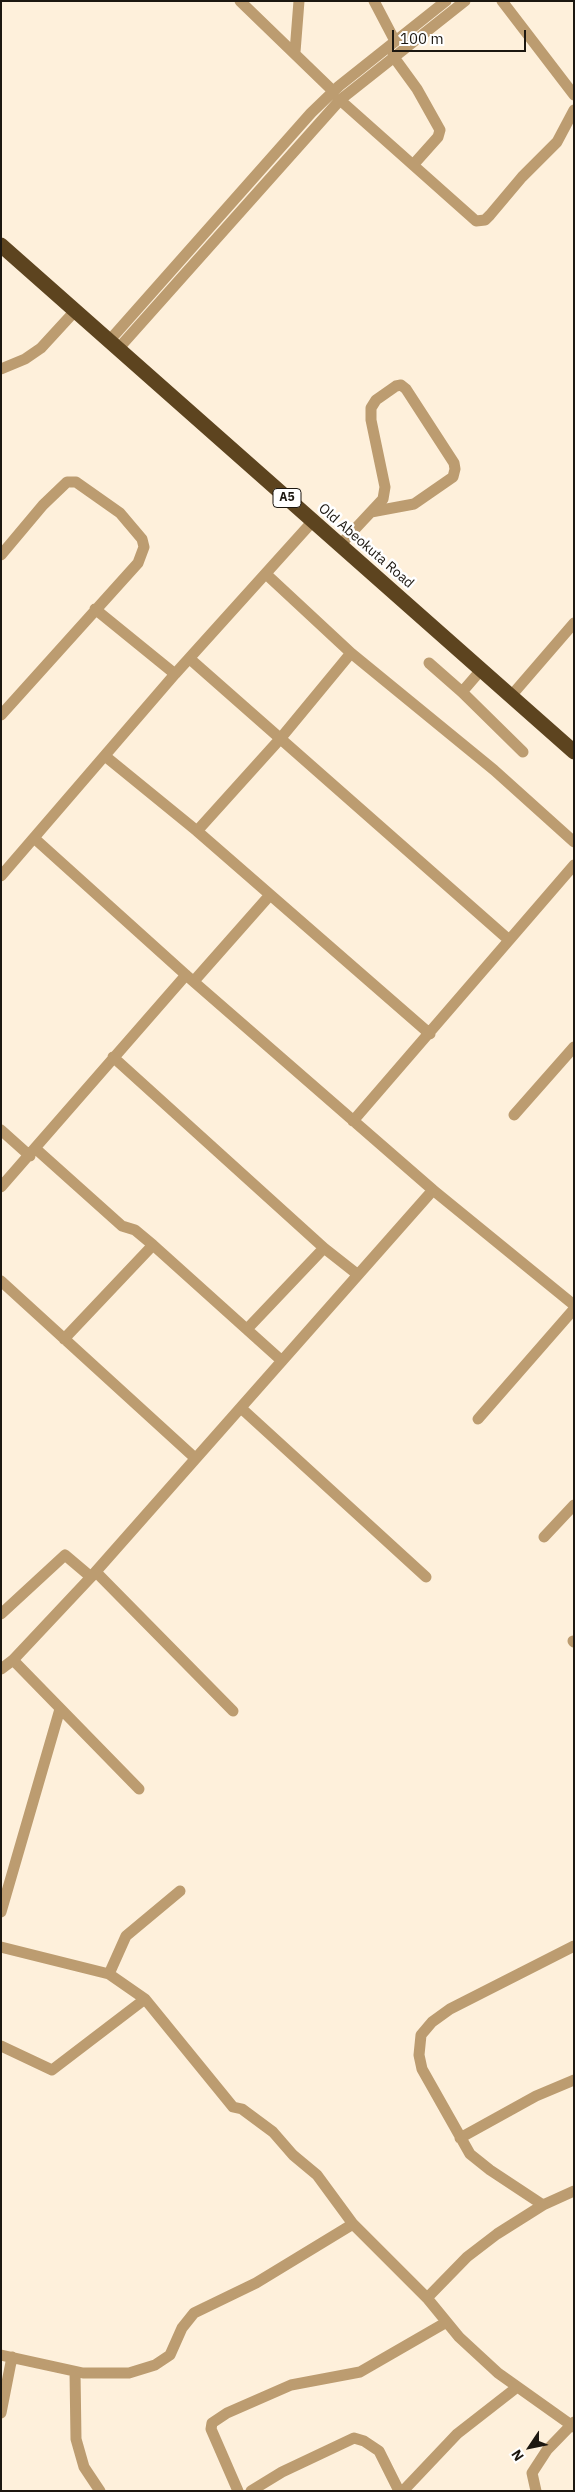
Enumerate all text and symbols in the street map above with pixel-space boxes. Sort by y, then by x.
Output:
scale bar [395,20,529,52]
text: 100 m [400,29,444,48]
road number: A5 [273,488,301,508]
street label: Old Abeokuta Road [315,500,417,592]
north arrow [505,2422,555,2472]
text: N [507,2446,528,2465]

